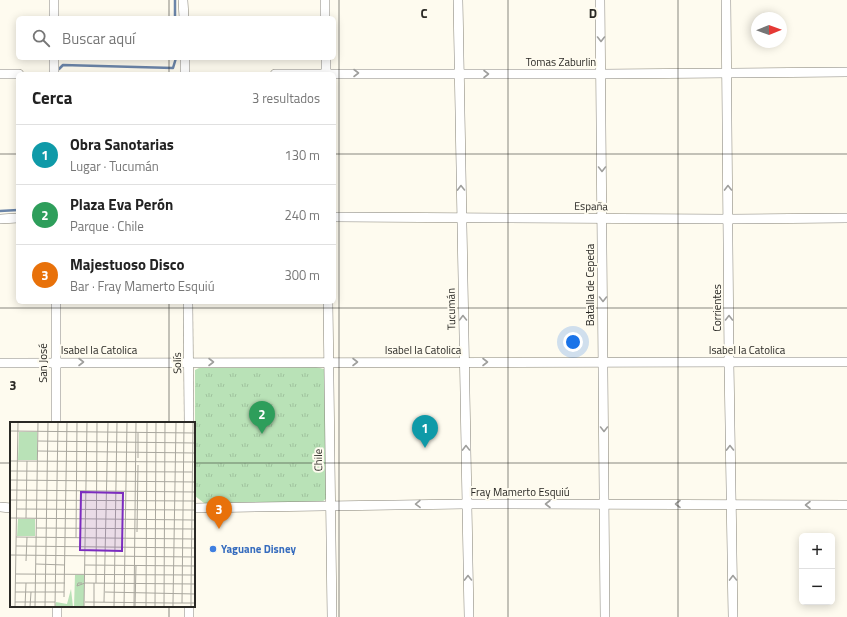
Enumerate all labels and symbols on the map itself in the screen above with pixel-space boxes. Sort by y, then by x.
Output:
text: C [420,3,428,23]
text: D [589,3,597,23]
north arrow [751,12,787,48]
one-way arrow [597,36,605,42]
street label: Tomas Zaburlin [526,54,596,70]
one-way arrow [353,69,359,77]
one-way arrow [483,70,489,78]
one-way arrow [598,166,606,172]
one-way arrow [457,185,465,191]
one-way arrow [724,185,732,191]
street label: España [574,198,609,214]
street label: Batalla de Cepeda [582,243,598,326]
street label: Corrientes [709,284,725,332]
street label: Tucumán [443,288,459,330]
one-way arrow [599,296,607,302]
one-way arrow [459,315,467,321]
one-way arrow [725,315,733,321]
your location [563,332,583,352]
street label: Isabel la Catolica [61,342,138,358]
street label: Isabel la Catolica [385,342,462,358]
street label: Isabel la Catolica [709,342,786,358]
street label: San José [35,343,51,383]
street label: Solís [169,352,185,374]
one-way arrow [78,358,84,366]
one-way arrow [208,358,214,366]
one-way arrow [352,358,358,366]
one-way arrow [482,358,488,366]
text: 3 [9,375,17,395]
pin: 2 [249,401,275,434]
pin: 1 [412,415,438,448]
inset map [10,422,195,607]
one-way arrow [600,426,608,432]
one-way arrow [461,445,470,451]
one-way arrow [726,445,734,451]
street label: Chile [310,448,326,471]
street label: Fray Mamerto Esquiú [470,484,570,500]
pin: 3 [206,496,232,529]
one-way arrow [415,500,421,509]
one-way arrow [545,500,551,508]
one-way arrow [675,500,681,508]
one-way arrow [805,501,811,509]
place label: Yaguane Disney [221,541,296,557]
marker: Yaguane Disney [208,544,218,554]
one-way arrow [464,575,472,581]
one-way arrow [729,575,737,581]

